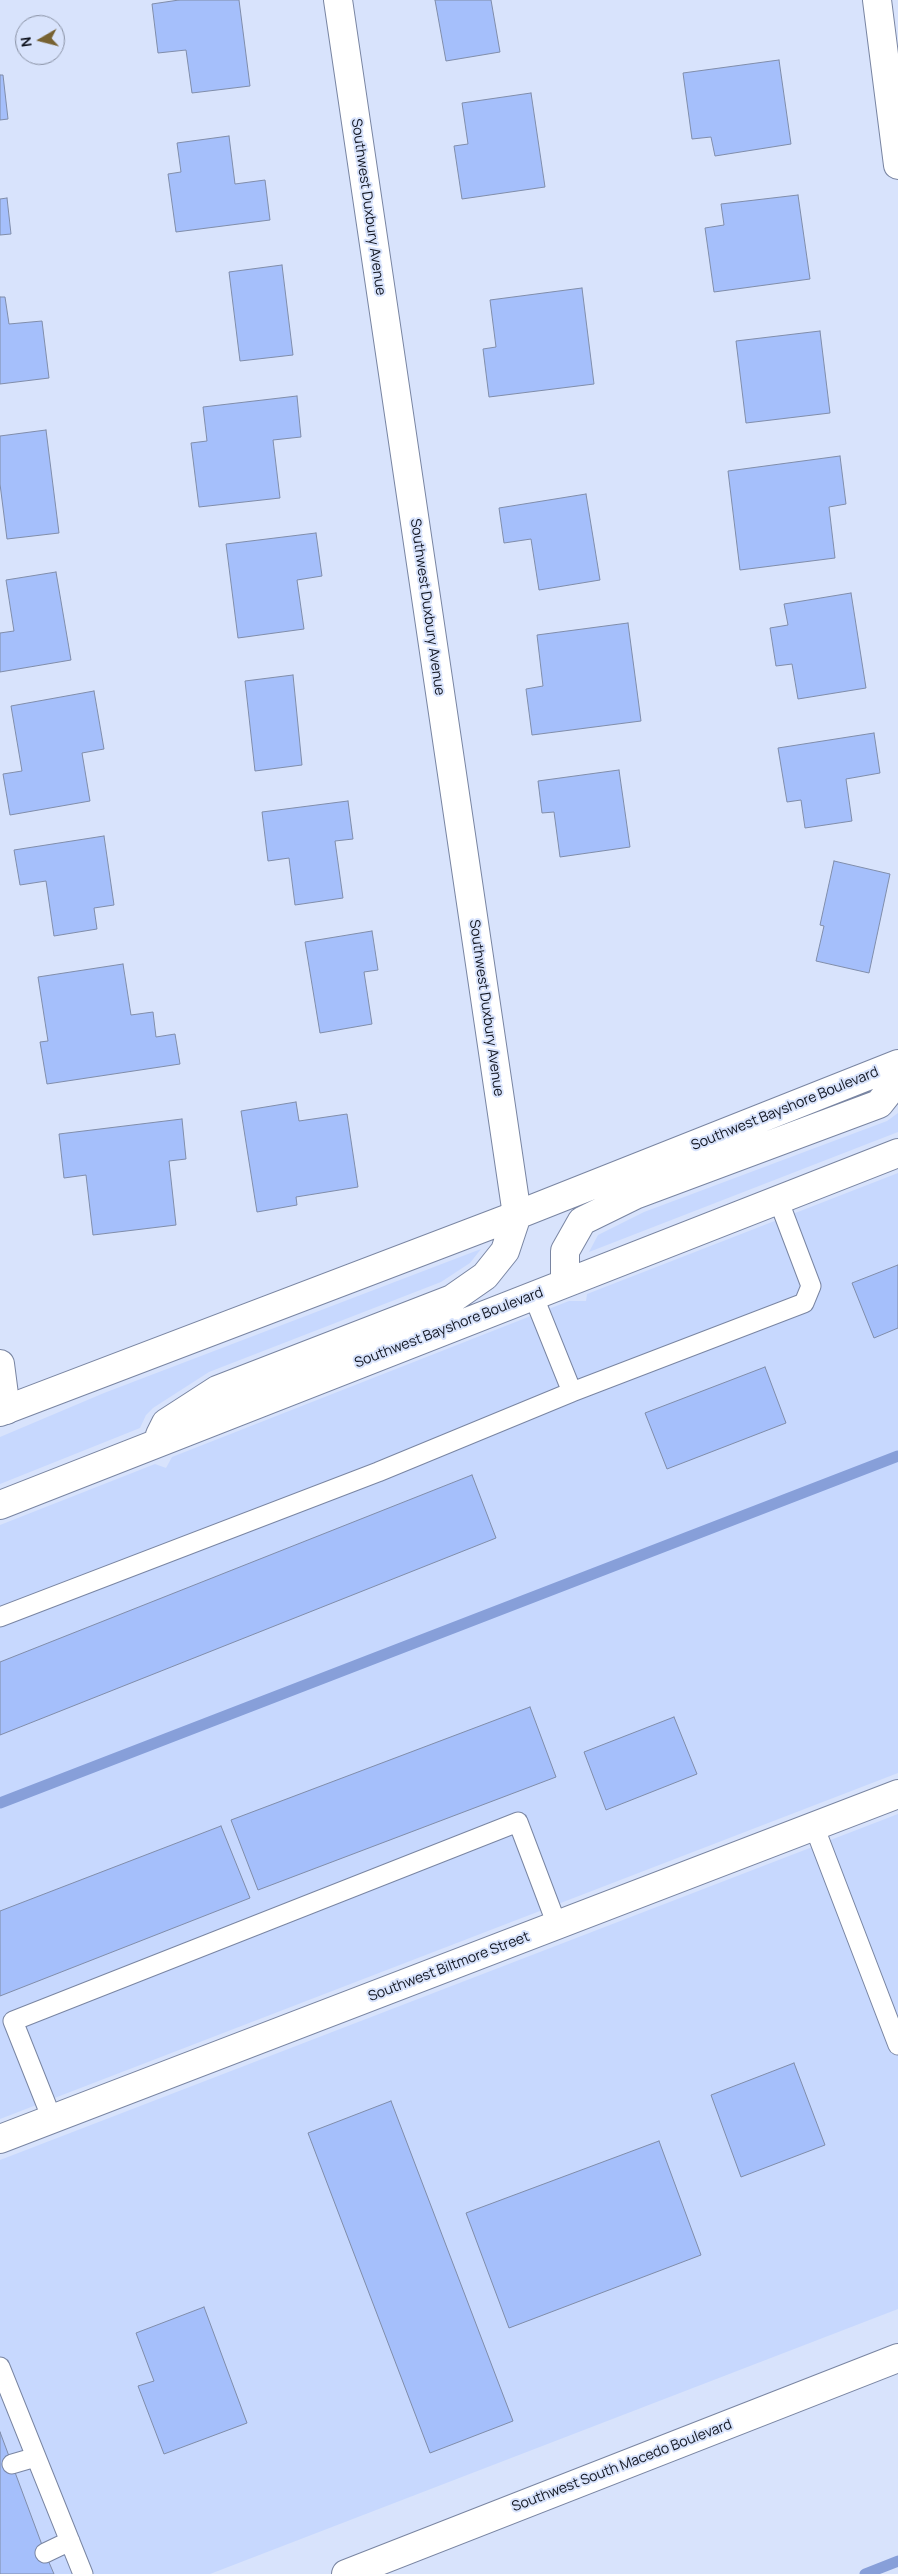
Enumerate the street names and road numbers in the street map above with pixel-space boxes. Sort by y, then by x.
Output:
street label: Southwest Duxbury Avenue [347,118,389,296]
street label: Southwest Duxbury Avenue [406,518,448,696]
street label: Southwest Duxbury Avenue [465,919,507,1097]
street label: Southwest Bayshore Boulevard [689,1064,881,1154]
street label: Southwest Bayshore Boulevard [352,1284,546,1372]
street label: Southwest Biltmore Street [366,1928,532,2006]
street label: Southwest South Macedo Boulevard [510,2416,734,2516]

